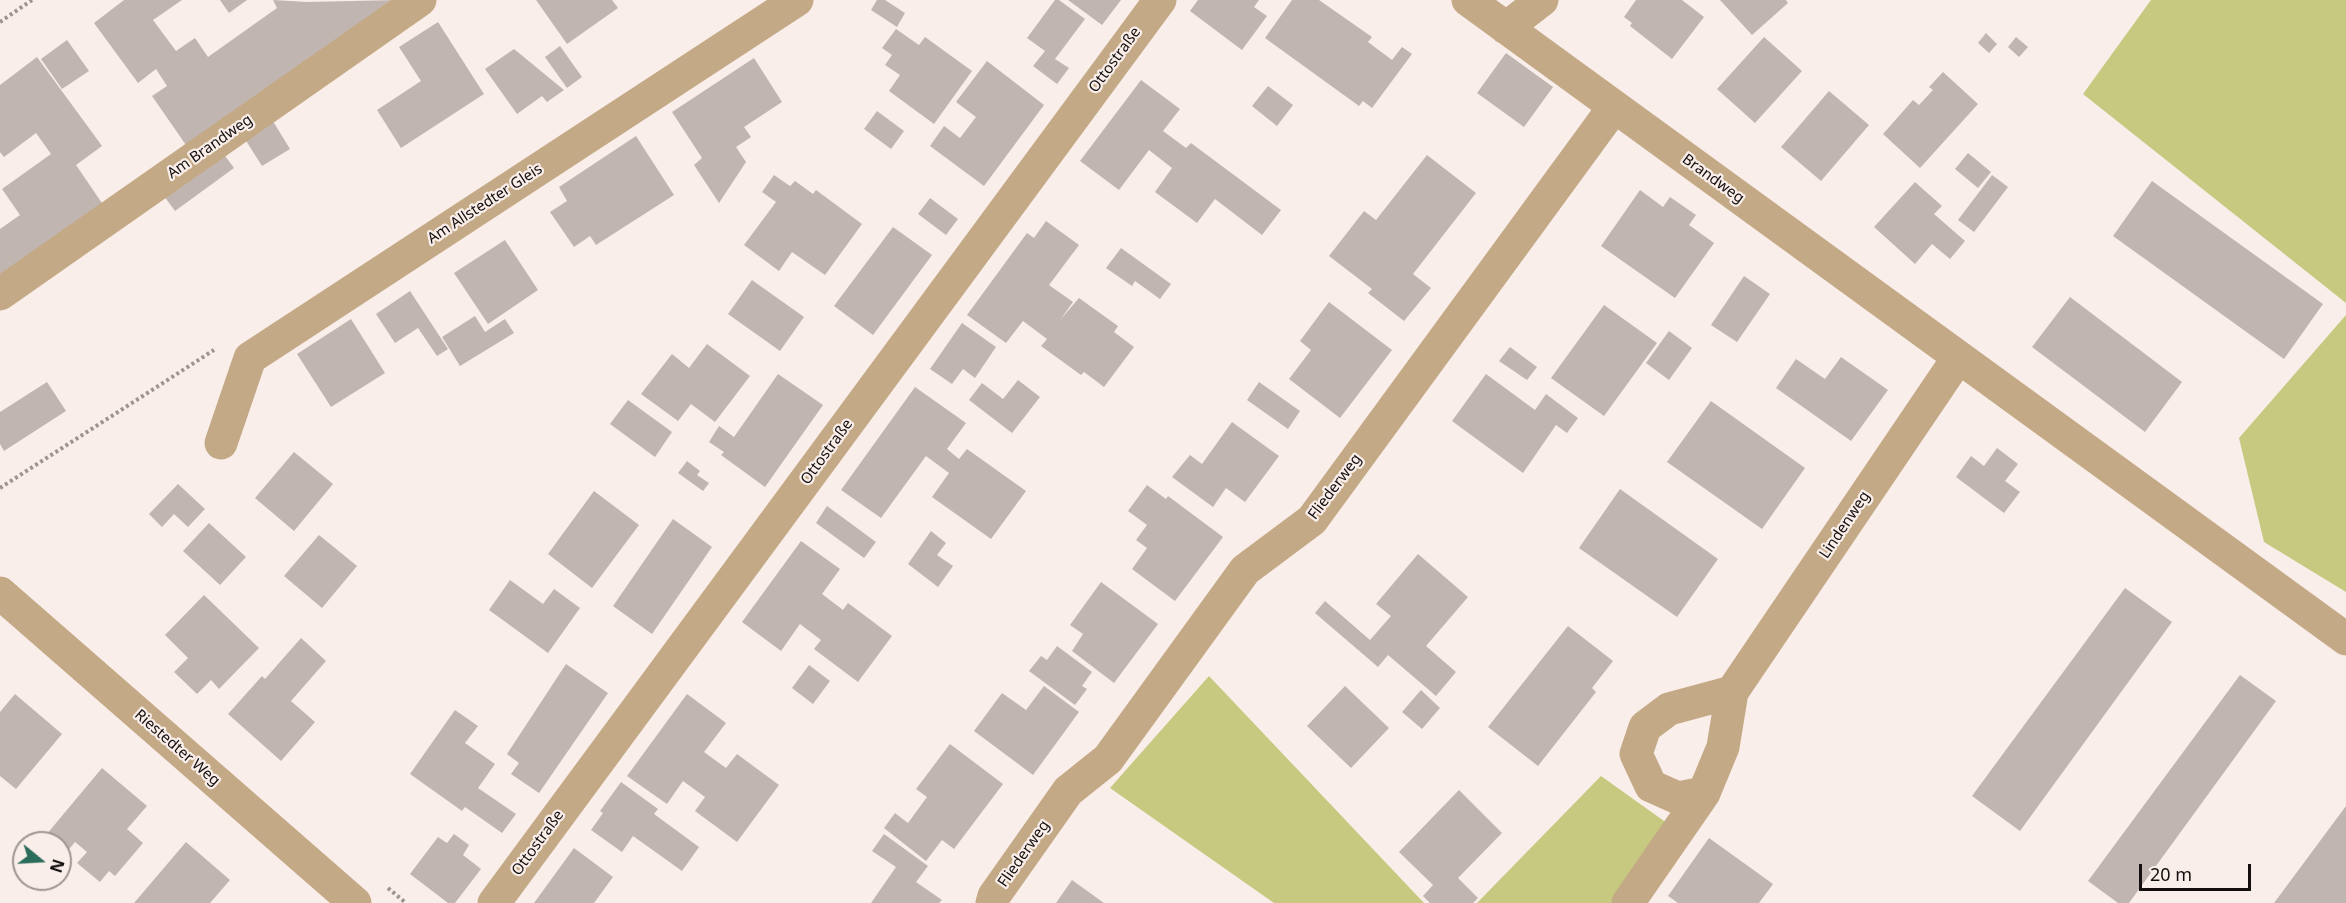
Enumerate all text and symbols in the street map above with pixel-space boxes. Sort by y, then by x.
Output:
street label: Ottostraße [1085,24,1145,96]
street label: Am Brandweg [164,111,256,183]
street label: Brandweg [1679,151,1747,207]
street label: Am Allstedter Gleis [424,160,546,248]
street label: Ottostraße [797,416,857,488]
street label: Fliederweg [1305,451,1365,523]
street label: Lindenweg [1816,488,1874,562]
street label: Riestedter Weg [131,706,223,790]
street label: Ottostraße [508,807,568,879]
street label: Fliederweg [994,817,1054,891]
north arrow [12,831,72,891]
scale bar [2142,852,2254,890]
text: N [45,856,70,876]
text: 20 m [2150,862,2192,886]

